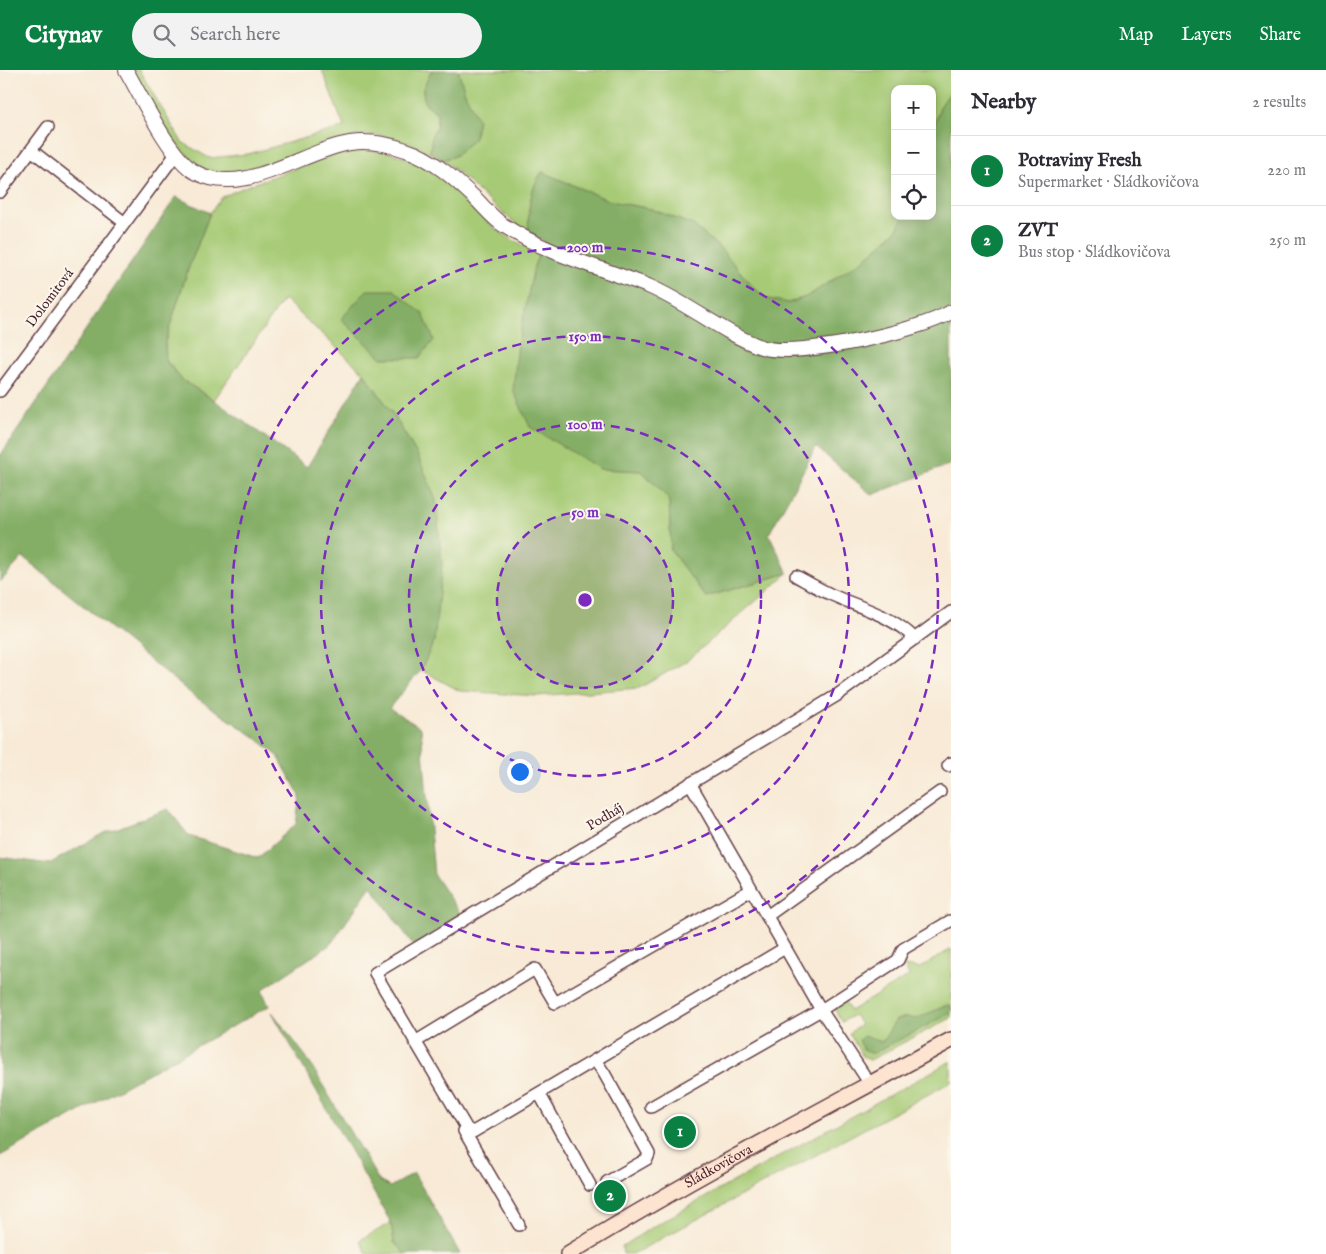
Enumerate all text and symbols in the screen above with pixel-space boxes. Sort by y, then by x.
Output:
search box [132,13,482,58]
text: Citynav [25,20,102,51]
icon: search [150,21,178,49]
text: Search here [190,23,281,47]
text: Map [1119,24,1153,47]
text: Layers [1181,24,1232,47]
text: Share [1260,24,1301,47]
map controls [891,85,936,220]
button: + [891,85,936,130]
text: Nearby [971,89,1036,116]
text: 2 results [1252,93,1306,113]
button: − [891,130,936,175]
text: Potraviny Fresh [1018,149,1142,173]
text: 1 [984,161,990,181]
text: 220 m [1267,161,1306,181]
text: Supermarket · Sládkovičova [1018,173,1199,193]
button: locate [891,175,936,220]
text: ZVT [1018,219,1058,243]
text: 2 [983,231,991,251]
text: 250 m [1269,231,1306,251]
text: 200 m [567,238,604,257]
text: Bus stop · Sládkovičova [1018,243,1170,263]
street label: Dolomitová [22,264,79,331]
text: 150 m [568,327,602,346]
text: 100 m [567,415,603,434]
text: 50 m [571,503,599,522]
centre of rings [576,591,594,609]
your location [507,759,533,785]
street label: Podháj [583,799,627,835]
pin: 1 [664,1113,696,1151]
street label: Sládkovičova [681,1140,756,1193]
pin: 2 [594,1177,626,1215]

